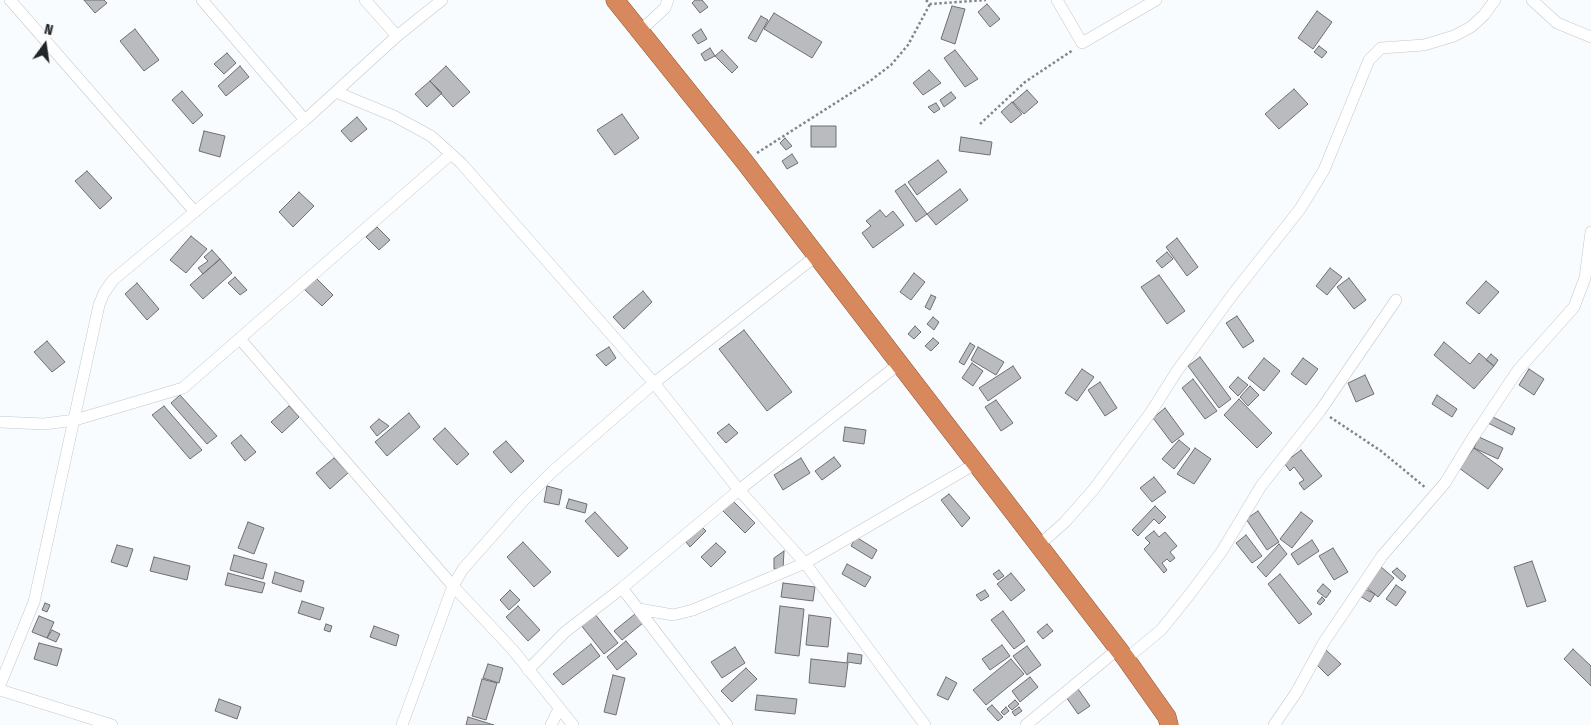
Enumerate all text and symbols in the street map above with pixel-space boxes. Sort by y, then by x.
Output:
north arrow [20,20,70,70]
text: N [43,21,55,39]

